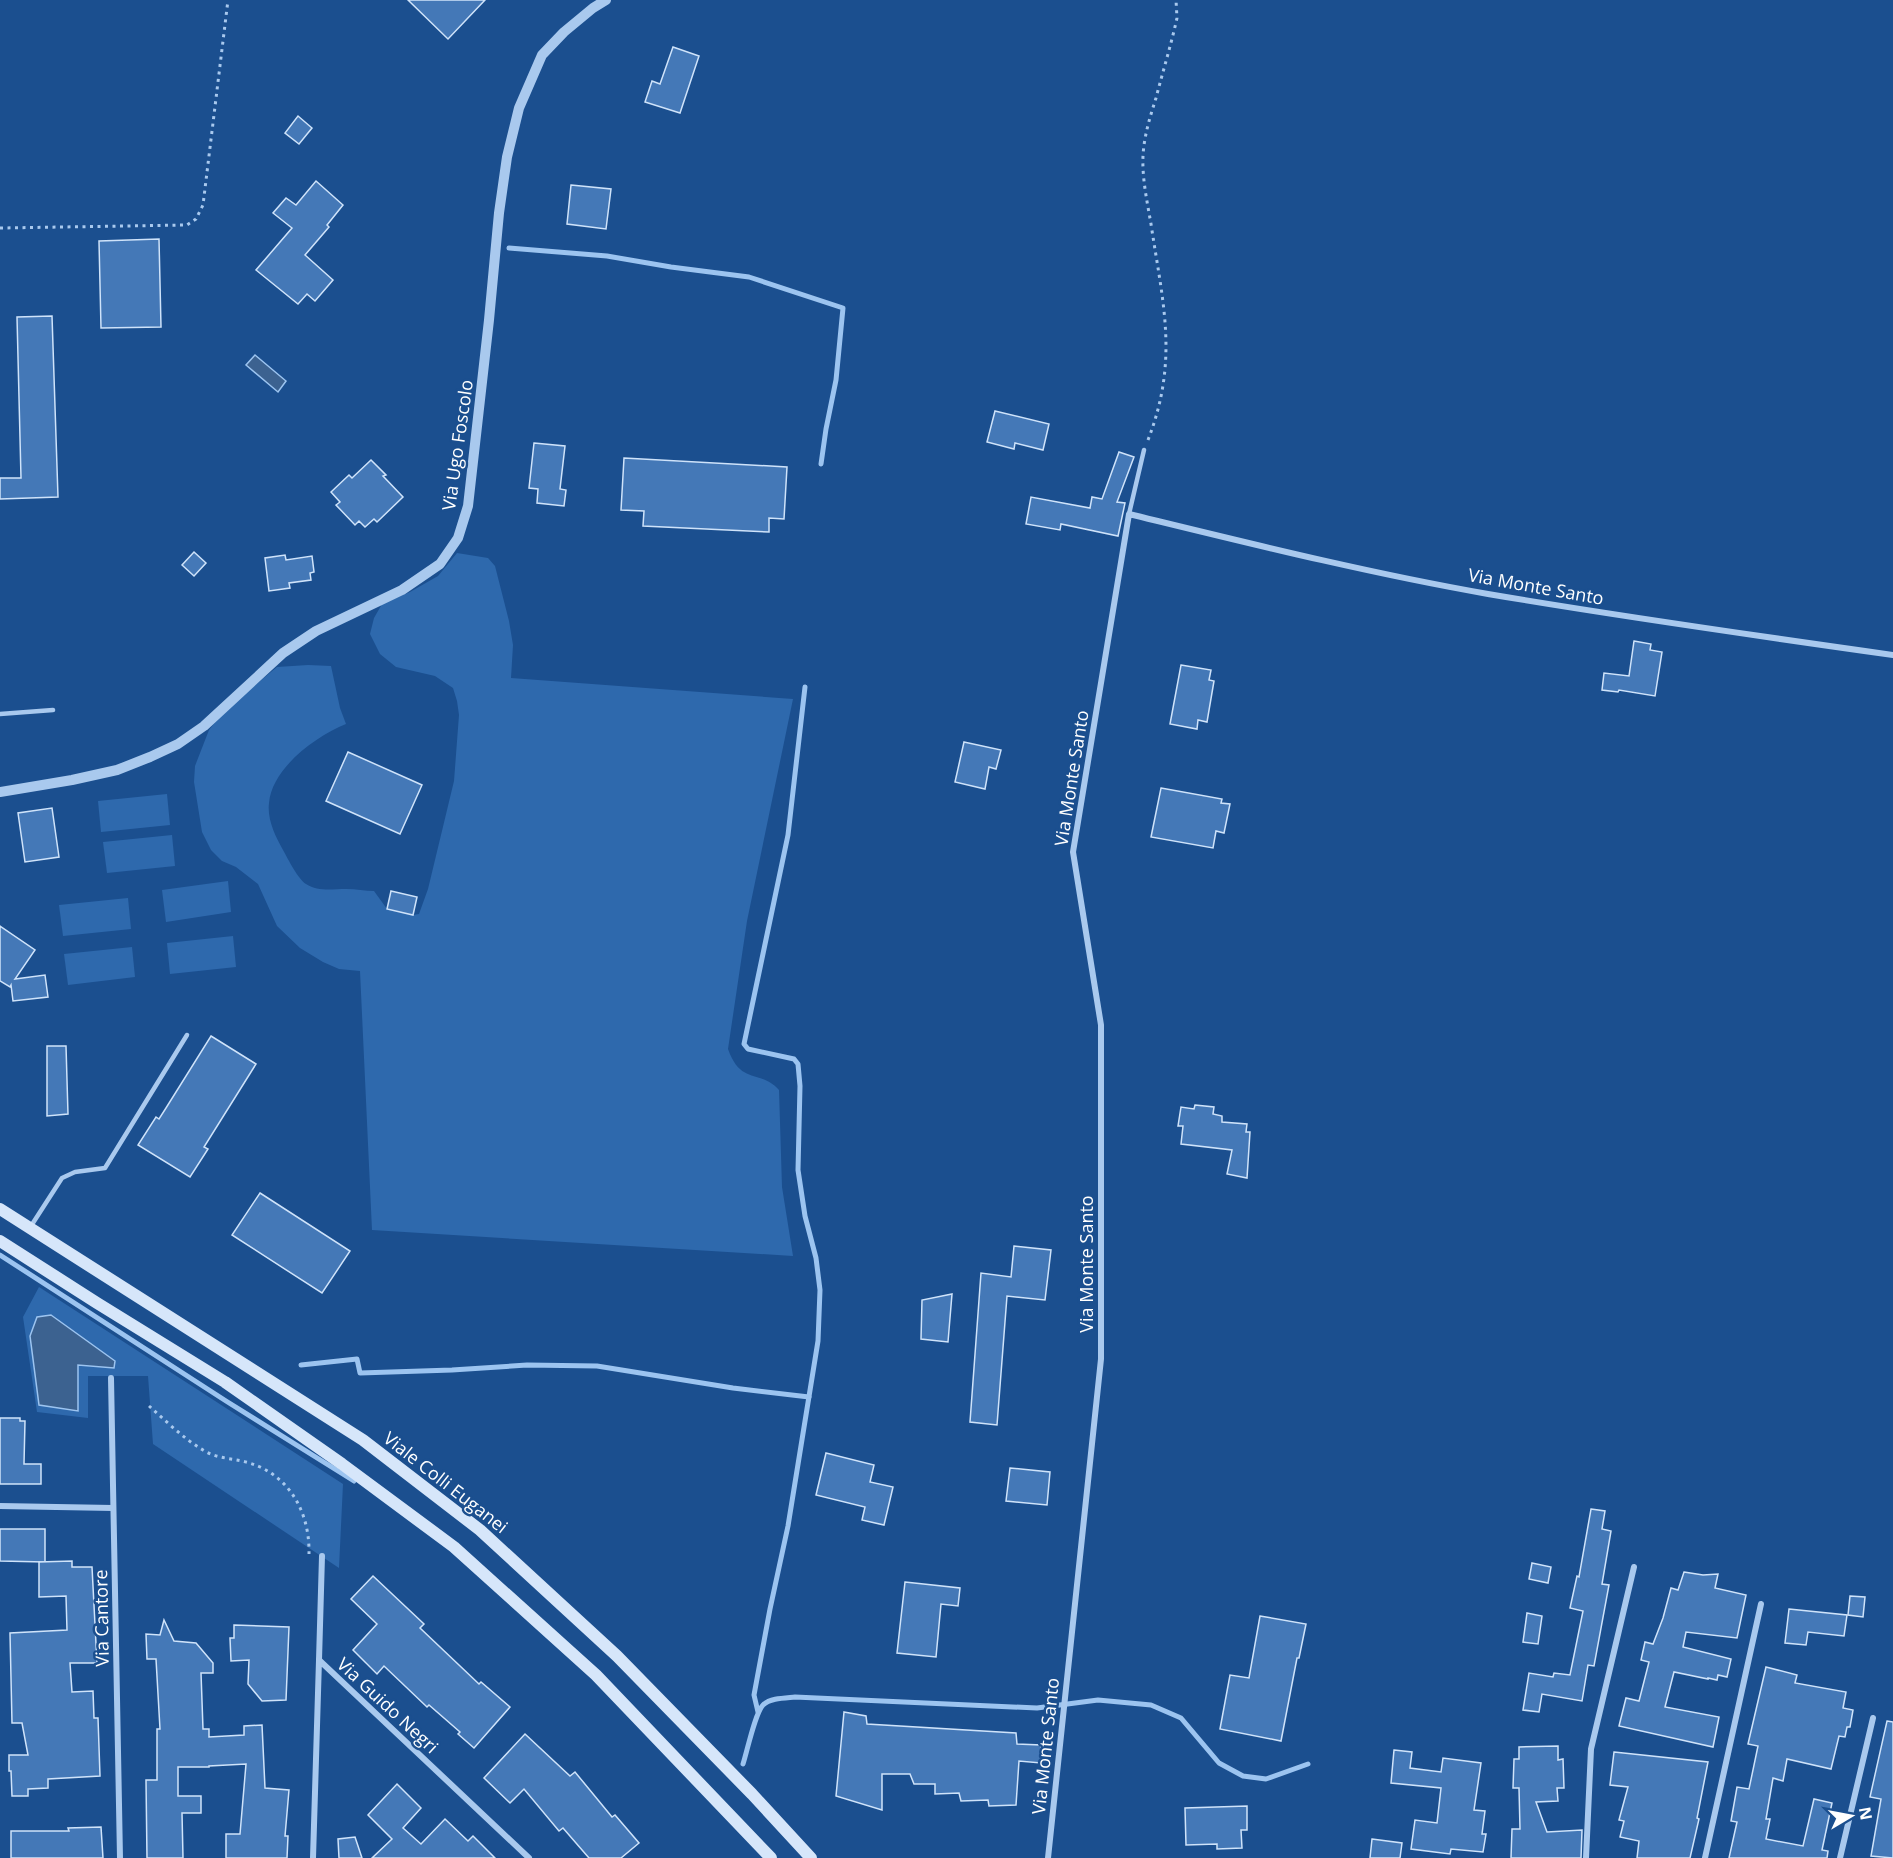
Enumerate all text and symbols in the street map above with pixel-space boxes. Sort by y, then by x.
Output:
street label: Via Ugo Foscolo [436,378,478,512]
street label: Via Monte Santo [1466,562,1606,610]
street label: Via Monte Santo [1048,708,1094,848]
street label: Via Monte Santo [1074,1195,1098,1333]
street label: Viale Colli Euganei [379,1426,513,1538]
street label: Via Cantore [88,1569,114,1667]
street label: Via Guido Negri [332,1652,444,1758]
street label: Via Monte Santo [1026,1676,1064,1816]
north arrow [1821,1786,1881,1846]
text: N [1854,1805,1878,1822]

